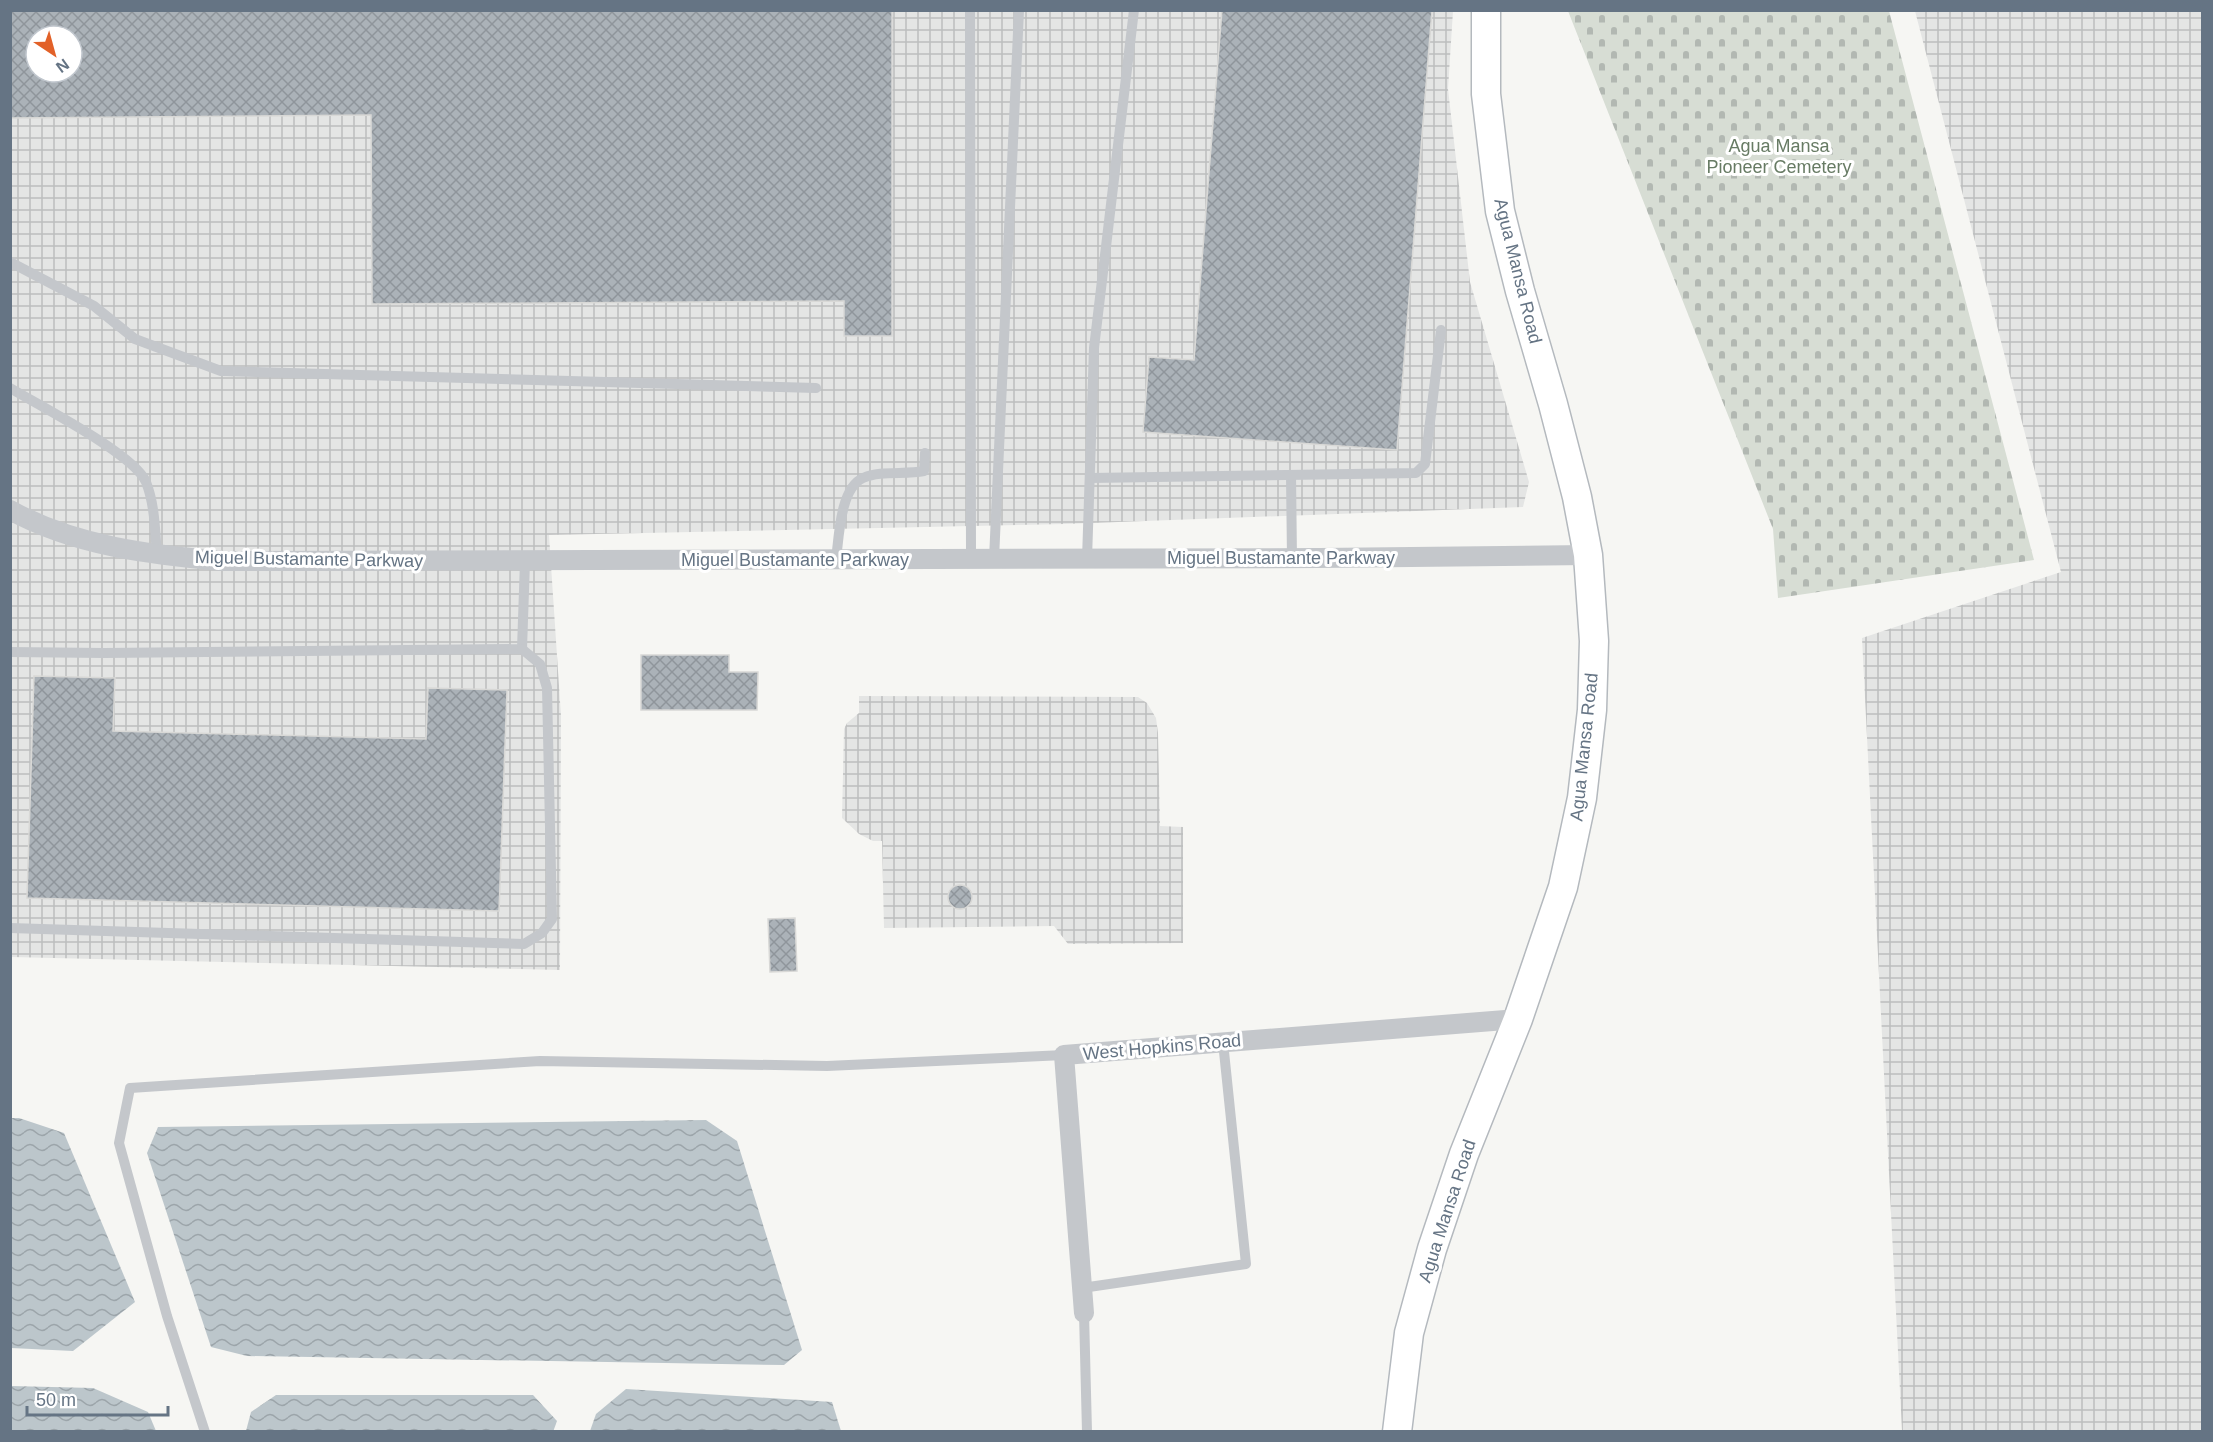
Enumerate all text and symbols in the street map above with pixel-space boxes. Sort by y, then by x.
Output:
north arrow [24,24,84,84]
text: N [53,55,72,76]
park label: Agua Mansa Pioneer Cemetery [1706,136,1852,177]
street label: Agua Mansa Road [1490,196,1546,346]
street label: Miguel Bustamante Parkway [195,547,423,571]
street label: Miguel Bustamante Parkway [1167,548,1395,568]
street label: Miguel Bustamante Parkway [681,550,909,570]
street label: Agua Mansa Road [1566,672,1602,822]
street label: West Hopkins Road [1082,1030,1242,1064]
street label: Agua Mansa Road [1414,1137,1480,1285]
scale bar [27,1379,168,1417]
text: 50 m [36,1390,76,1410]

